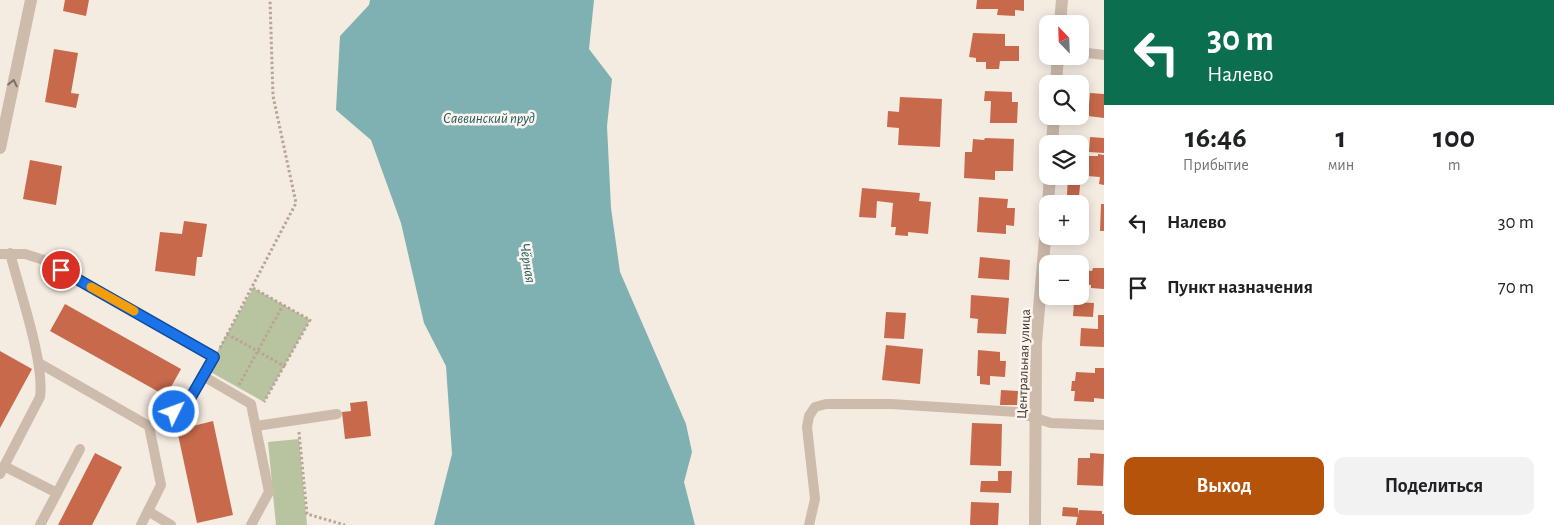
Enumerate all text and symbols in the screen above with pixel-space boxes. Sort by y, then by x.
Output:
north arrow [1039,15,1089,65]
map controls [1039,15,1089,305]
icon: left [1124,20,1189,85]
text: 30 m [1207,22,1274,57]
text: Налево [1207,63,1273,85]
button: search [1039,75,1089,125]
one-way arrow [8,79,18,88]
water label: Саввинский пруд [443,111,535,126]
text: 16:46 [1185,123,1247,153]
text: 1 [1336,123,1346,153]
text: 100 [1433,123,1475,153]
button: layers [1039,135,1089,185]
text: Прибытие [1183,157,1249,173]
text: мин [1328,157,1354,173]
text: m [1448,157,1461,173]
button: + [1039,195,1089,245]
icon: left [1124,209,1152,237]
text: Налево [1167,213,1226,232]
text: 30 m [1498,213,1534,232]
water label: Чёрная [517,242,538,284]
pin [40,249,82,291]
button: − [1039,255,1089,305]
icon: arrive [47,256,75,284]
icon: arrive [1124,274,1152,302]
text: Пункт назначения [1167,278,1313,297]
text: 70 m [1498,278,1534,297]
street label: Центральная улица [1015,308,1033,419]
position arrow [147,385,199,437]
button: Выход [1124,457,1324,515]
button: Поделиться [1334,457,1534,515]

